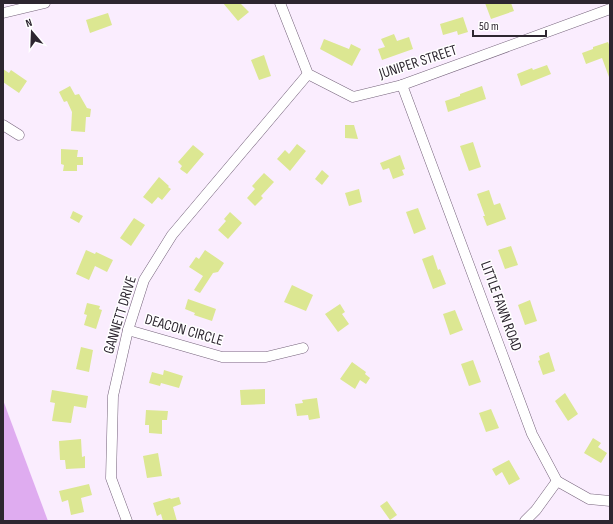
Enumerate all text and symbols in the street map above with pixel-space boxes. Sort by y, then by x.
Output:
north arrow [12,12,52,52]
scale bar [473,12,546,38]
text: N [24,16,34,30]
text: 50 m [479,19,499,34]
street label: JUNIPER STREET [376,40,459,84]
street label: LITTLE FAWN ROAD [476,258,526,354]
street label: GANNETT DRIVE [99,274,141,356]
street label: DEACON CIRCLE [143,310,225,350]

